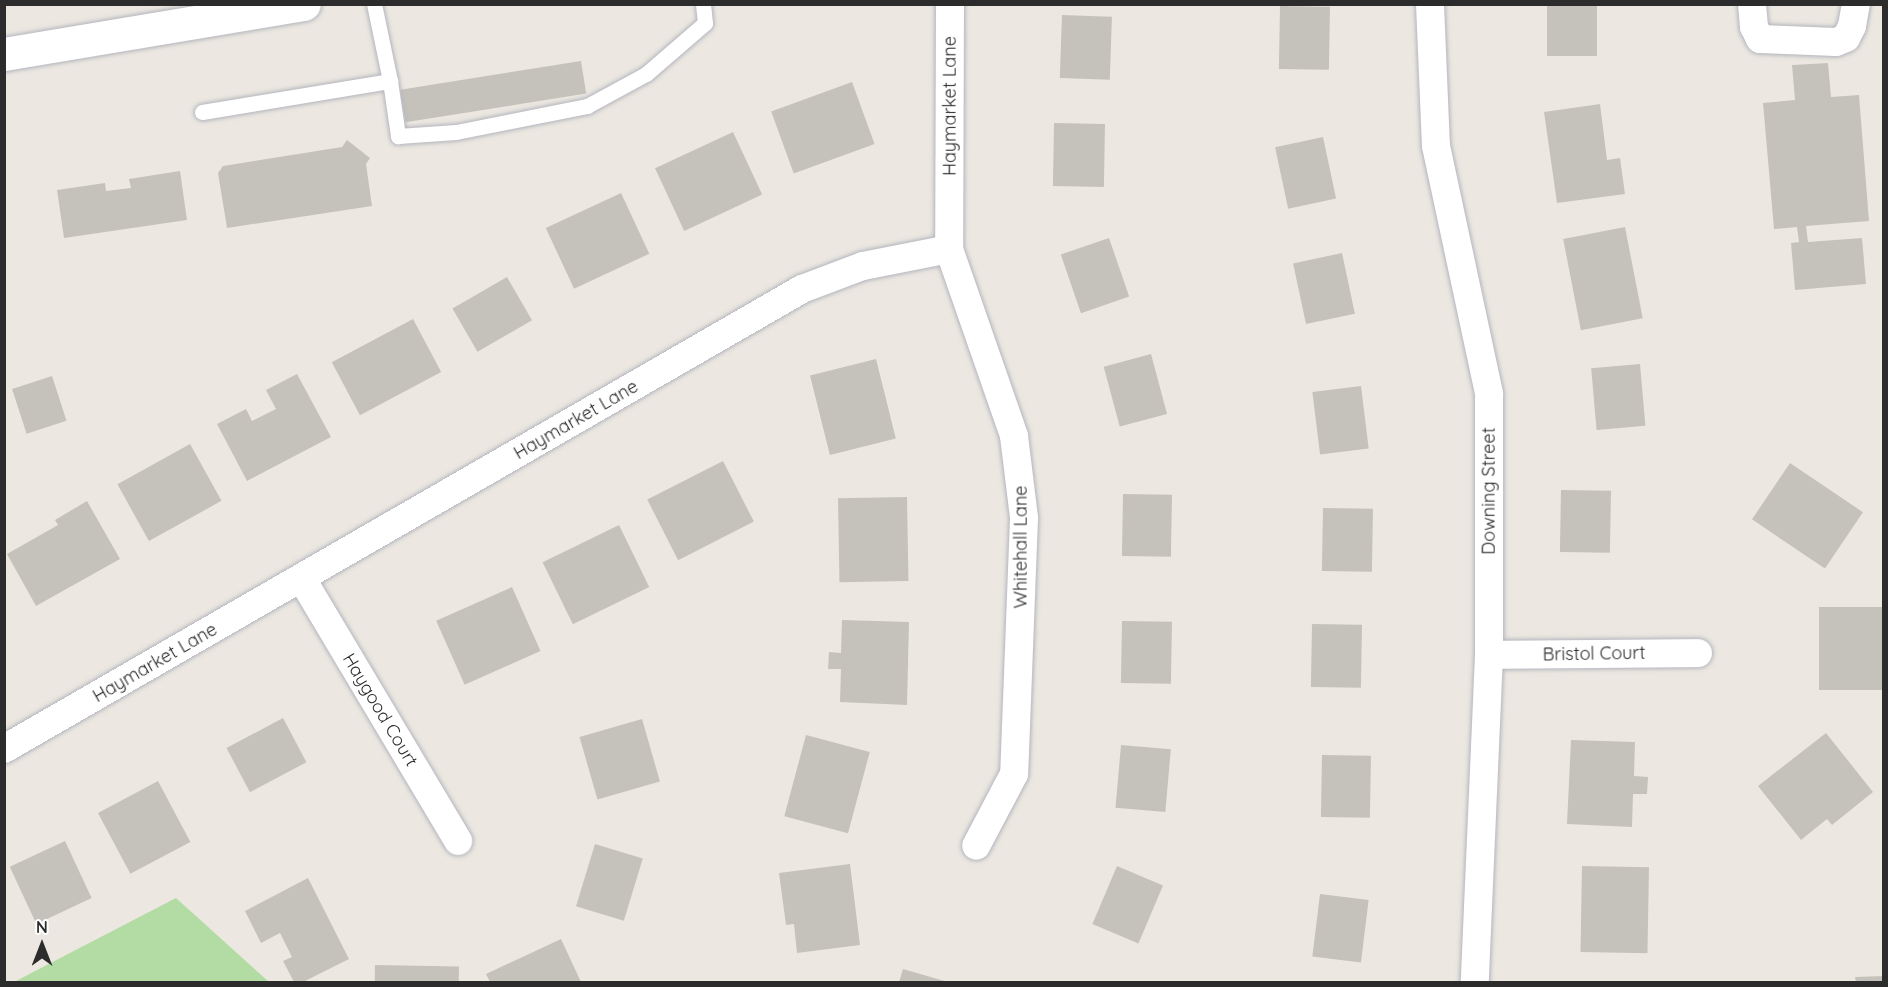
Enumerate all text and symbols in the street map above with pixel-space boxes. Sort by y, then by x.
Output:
street label: Haymarket Lane [939,36,961,176]
street label: Haymarket Lane [510,376,642,464]
street label: Downing Street [1478,427,1500,555]
street label: Whitehall Lane [1010,485,1032,609]
street label: Haymarket Lane [89,619,221,707]
street label: Bristol Court [1542,642,1646,666]
street label: Haygood Court [338,650,422,770]
north arrow [12,915,72,975]
text: N [36,917,48,937]

